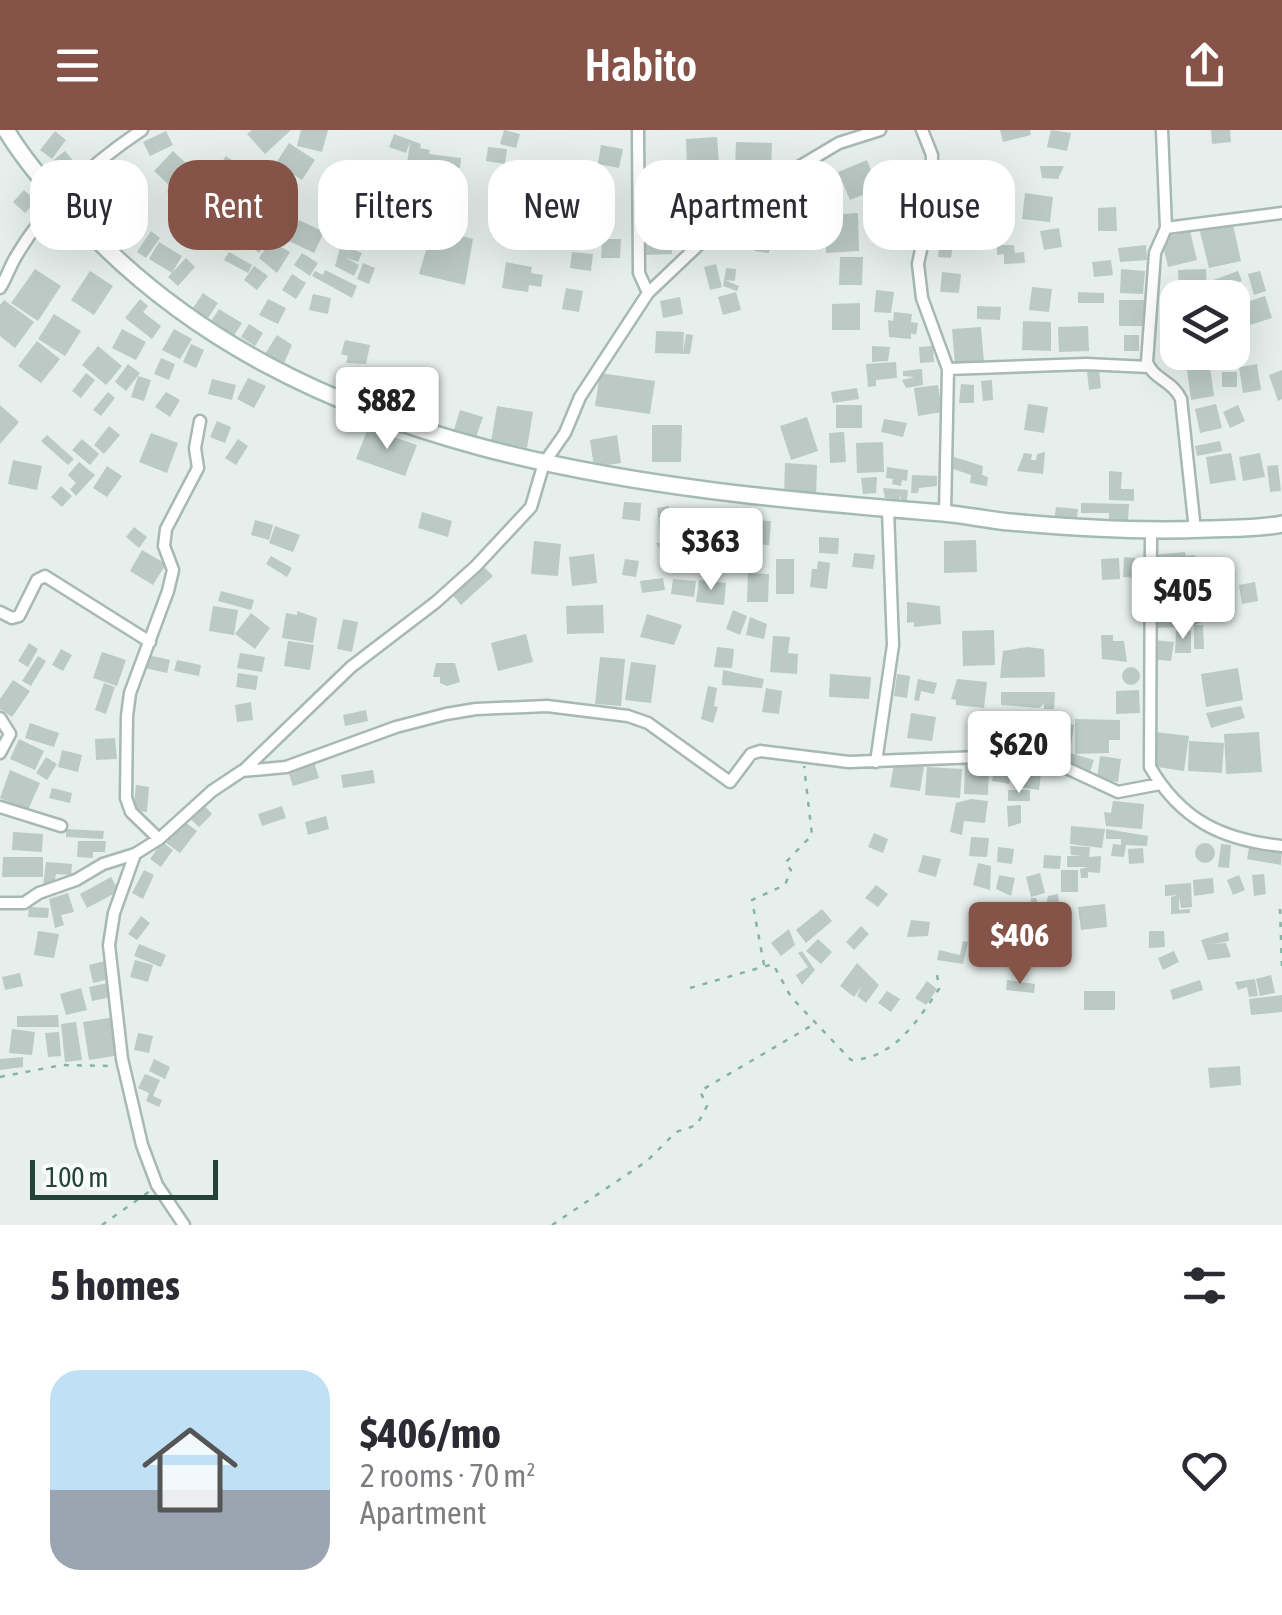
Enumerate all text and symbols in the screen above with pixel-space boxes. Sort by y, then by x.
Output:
icon: menu [50,38,105,93]
icon: share [1177,38,1232,93]
text: Habito [585,39,697,91]
chip: Buy [30,160,148,250]
chip: Rent [168,160,298,250]
chip: Filters [318,160,468,250]
chip: New [488,160,615,250]
chip: Apartment [635,160,843,250]
chip: House [863,160,1015,250]
map controls [1160,280,1250,370]
button: layers [1160,280,1250,370]
pin: $882 [328,367,446,452]
text: $882 [358,381,416,418]
pin: $363 [652,508,770,593]
text: $363 [682,522,740,559]
pin: $405 [1124,557,1242,642]
text: $405 [1154,571,1212,608]
pin: $620 [960,711,1078,796]
text: $620 [990,725,1048,762]
pin: $406 [961,902,1079,987]
text: $406 [991,916,1049,953]
scale bar [30,1155,218,1200]
text: 100 m [45,1161,108,1193]
icon: filters [1177,1258,1232,1313]
text: 5 homes [50,1261,180,1309]
text: $406/mo [360,1409,501,1457]
icon: home [130,1410,250,1530]
icon: heart [1177,1443,1232,1498]
text: 2 rooms · 70 m² [360,1457,535,1494]
text: Apartment [360,1494,486,1531]

